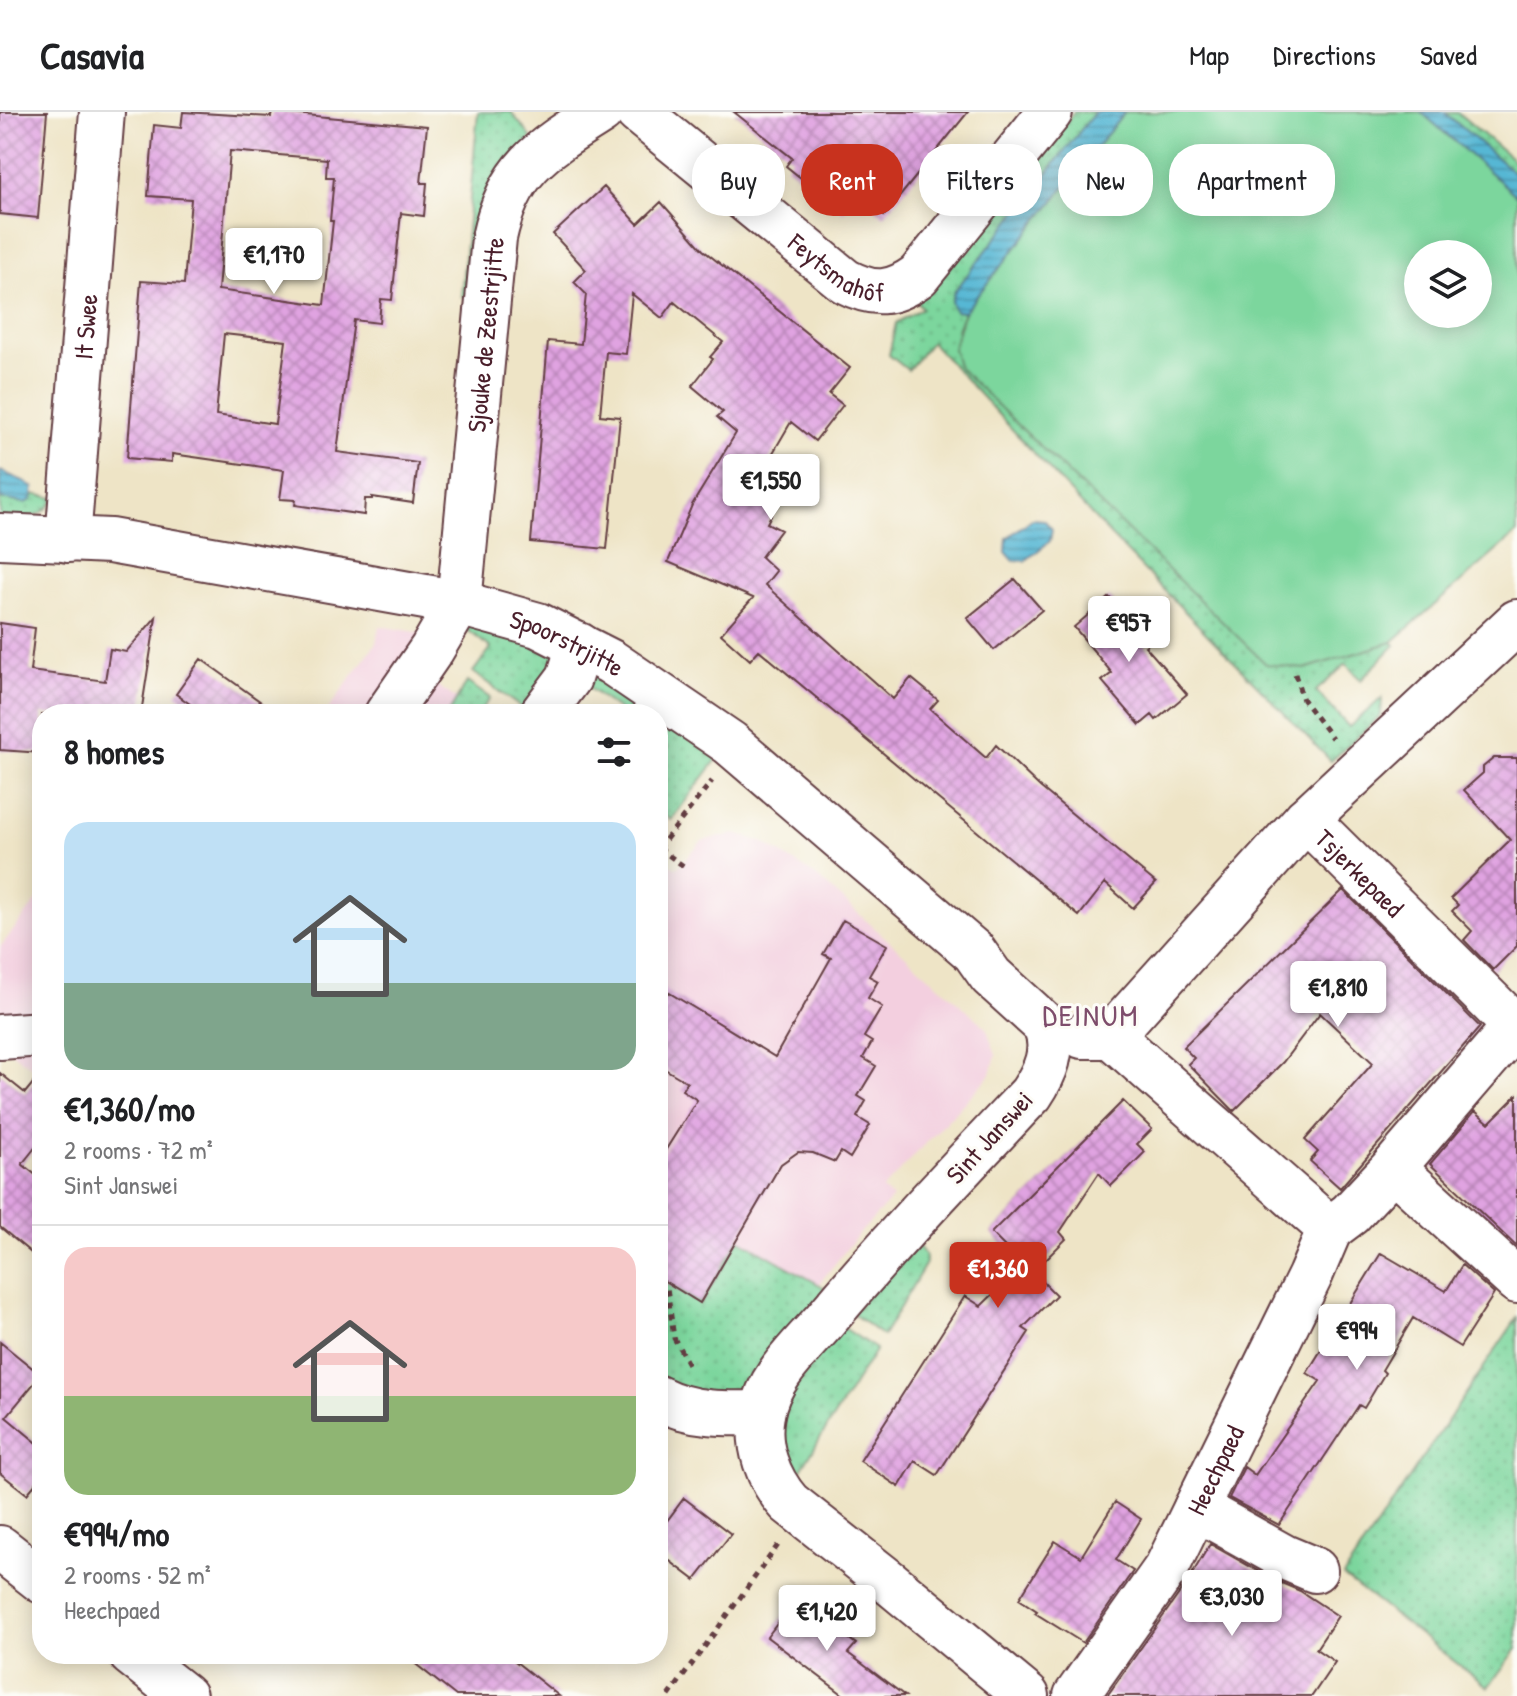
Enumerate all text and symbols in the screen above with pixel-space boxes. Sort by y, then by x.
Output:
text: Casavia [40,29,144,81]
text: Map [1189,36,1229,74]
text: Directions [1273,36,1376,74]
text: Saved [1420,36,1477,74]
chip: Buy [692,144,785,216]
chip: Rent [801,144,903,216]
chip: Filters [919,144,1042,216]
chip: New [1058,144,1153,216]
chip: Apartment [1169,144,1335,216]
street label: Feytsmahôf [781,224,885,309]
pin: €1,170 [209,228,339,296]
text: €1,170 [243,236,305,271]
street label: Sjouke de Zeestrjitte [458,236,511,434]
map controls [1404,240,1492,328]
button: layers [1404,240,1492,328]
street label: It Swee [65,293,105,361]
pin: €1,550 [706,454,836,522]
text: €1,550 [741,462,801,497]
pin: €957 [1082,596,1176,664]
street label: Spoorstrjitte [506,601,632,684]
text: €957 [1106,604,1152,639]
text: 8 homes [64,729,164,775]
icon: filters [592,730,636,774]
street label: Tsjerkepaed [1308,821,1412,924]
icon: home [278,874,422,1018]
pin: €1,810 [1273,961,1403,1029]
text: €1,810 [1308,969,1368,1004]
district label: DEINUM [1043,995,1139,1035]
street label: Sint Janswei [938,1083,1040,1191]
text: €1,360/mo [64,1086,195,1132]
text: 2 rooms · 72 m² [64,1132,213,1167]
text: Sint Janswei [64,1167,178,1202]
pin: €1,360 [933,1242,1063,1310]
text: €1,360 [968,1250,1028,1285]
icon: home [278,1299,422,1443]
pin: €994 [1310,1304,1404,1372]
text: €994 [1336,1312,1378,1347]
street label: Heechpaed [1178,1419,1252,1521]
text: €994/mo [64,1511,169,1557]
text: 2 rooms · 52 m² [64,1557,211,1592]
pin: €3,030 [1167,1570,1297,1638]
text: €3,030 [1200,1578,1264,1613]
pin: €1,420 [762,1585,892,1653]
text: Heechpaed [64,1592,160,1627]
text: €1,420 [797,1593,857,1628]

